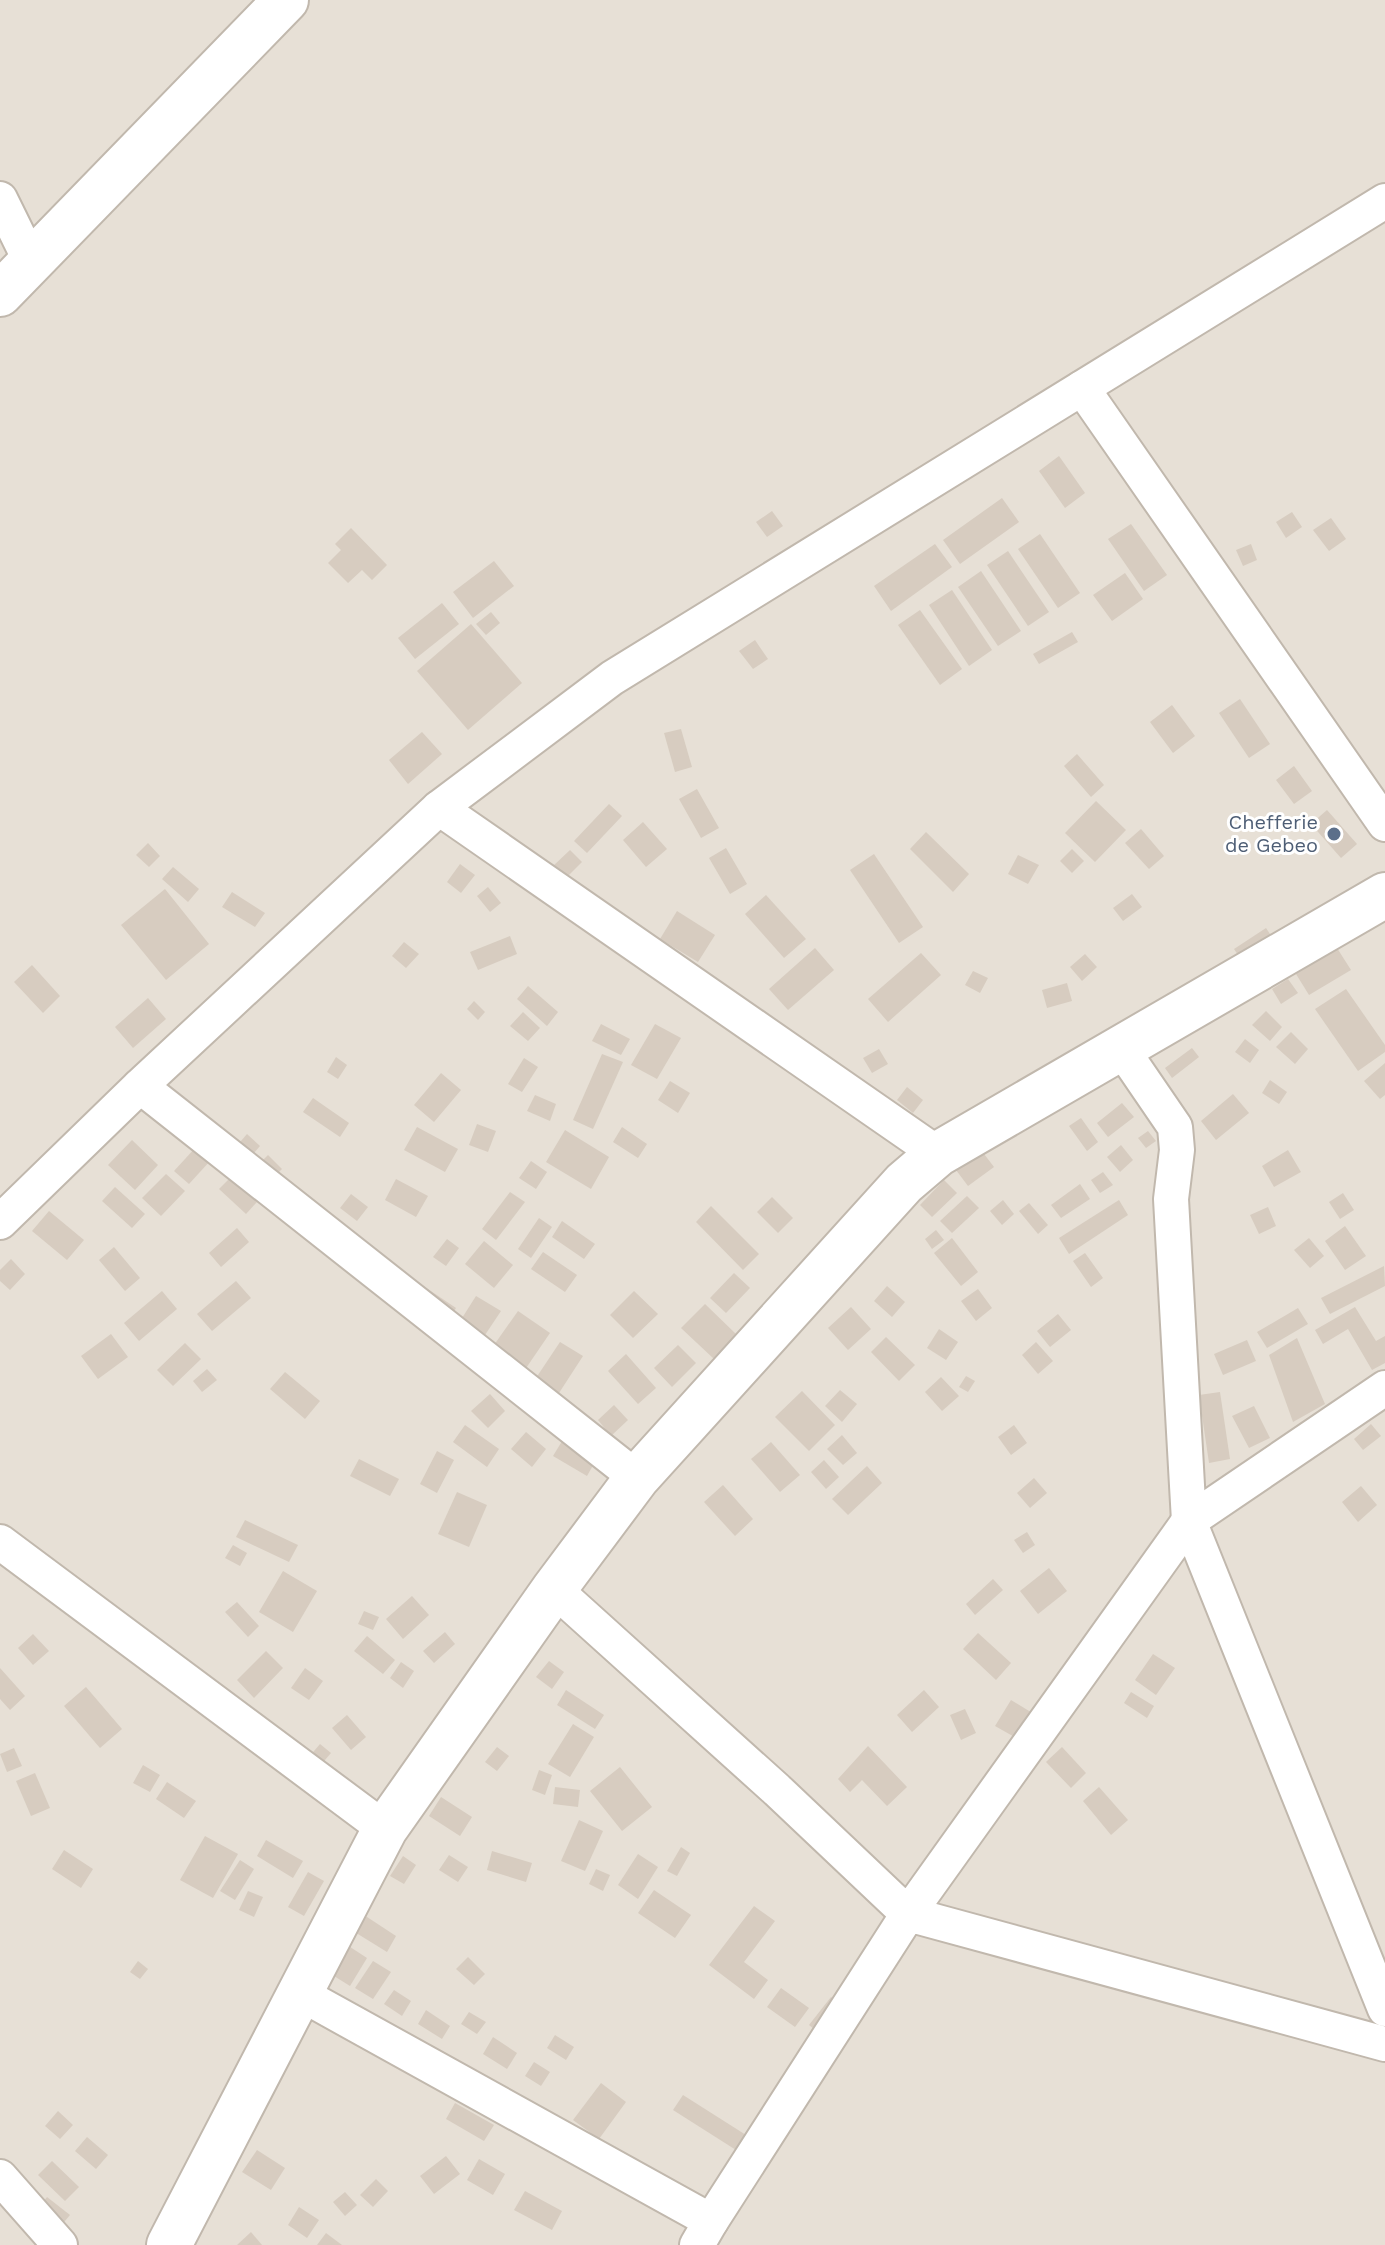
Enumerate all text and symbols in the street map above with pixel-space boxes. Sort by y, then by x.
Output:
place label: Chefferie de Gebeo [1225,810,1318,857]
marker: Chefferie de Gebeo [1325,825,1343,843]

